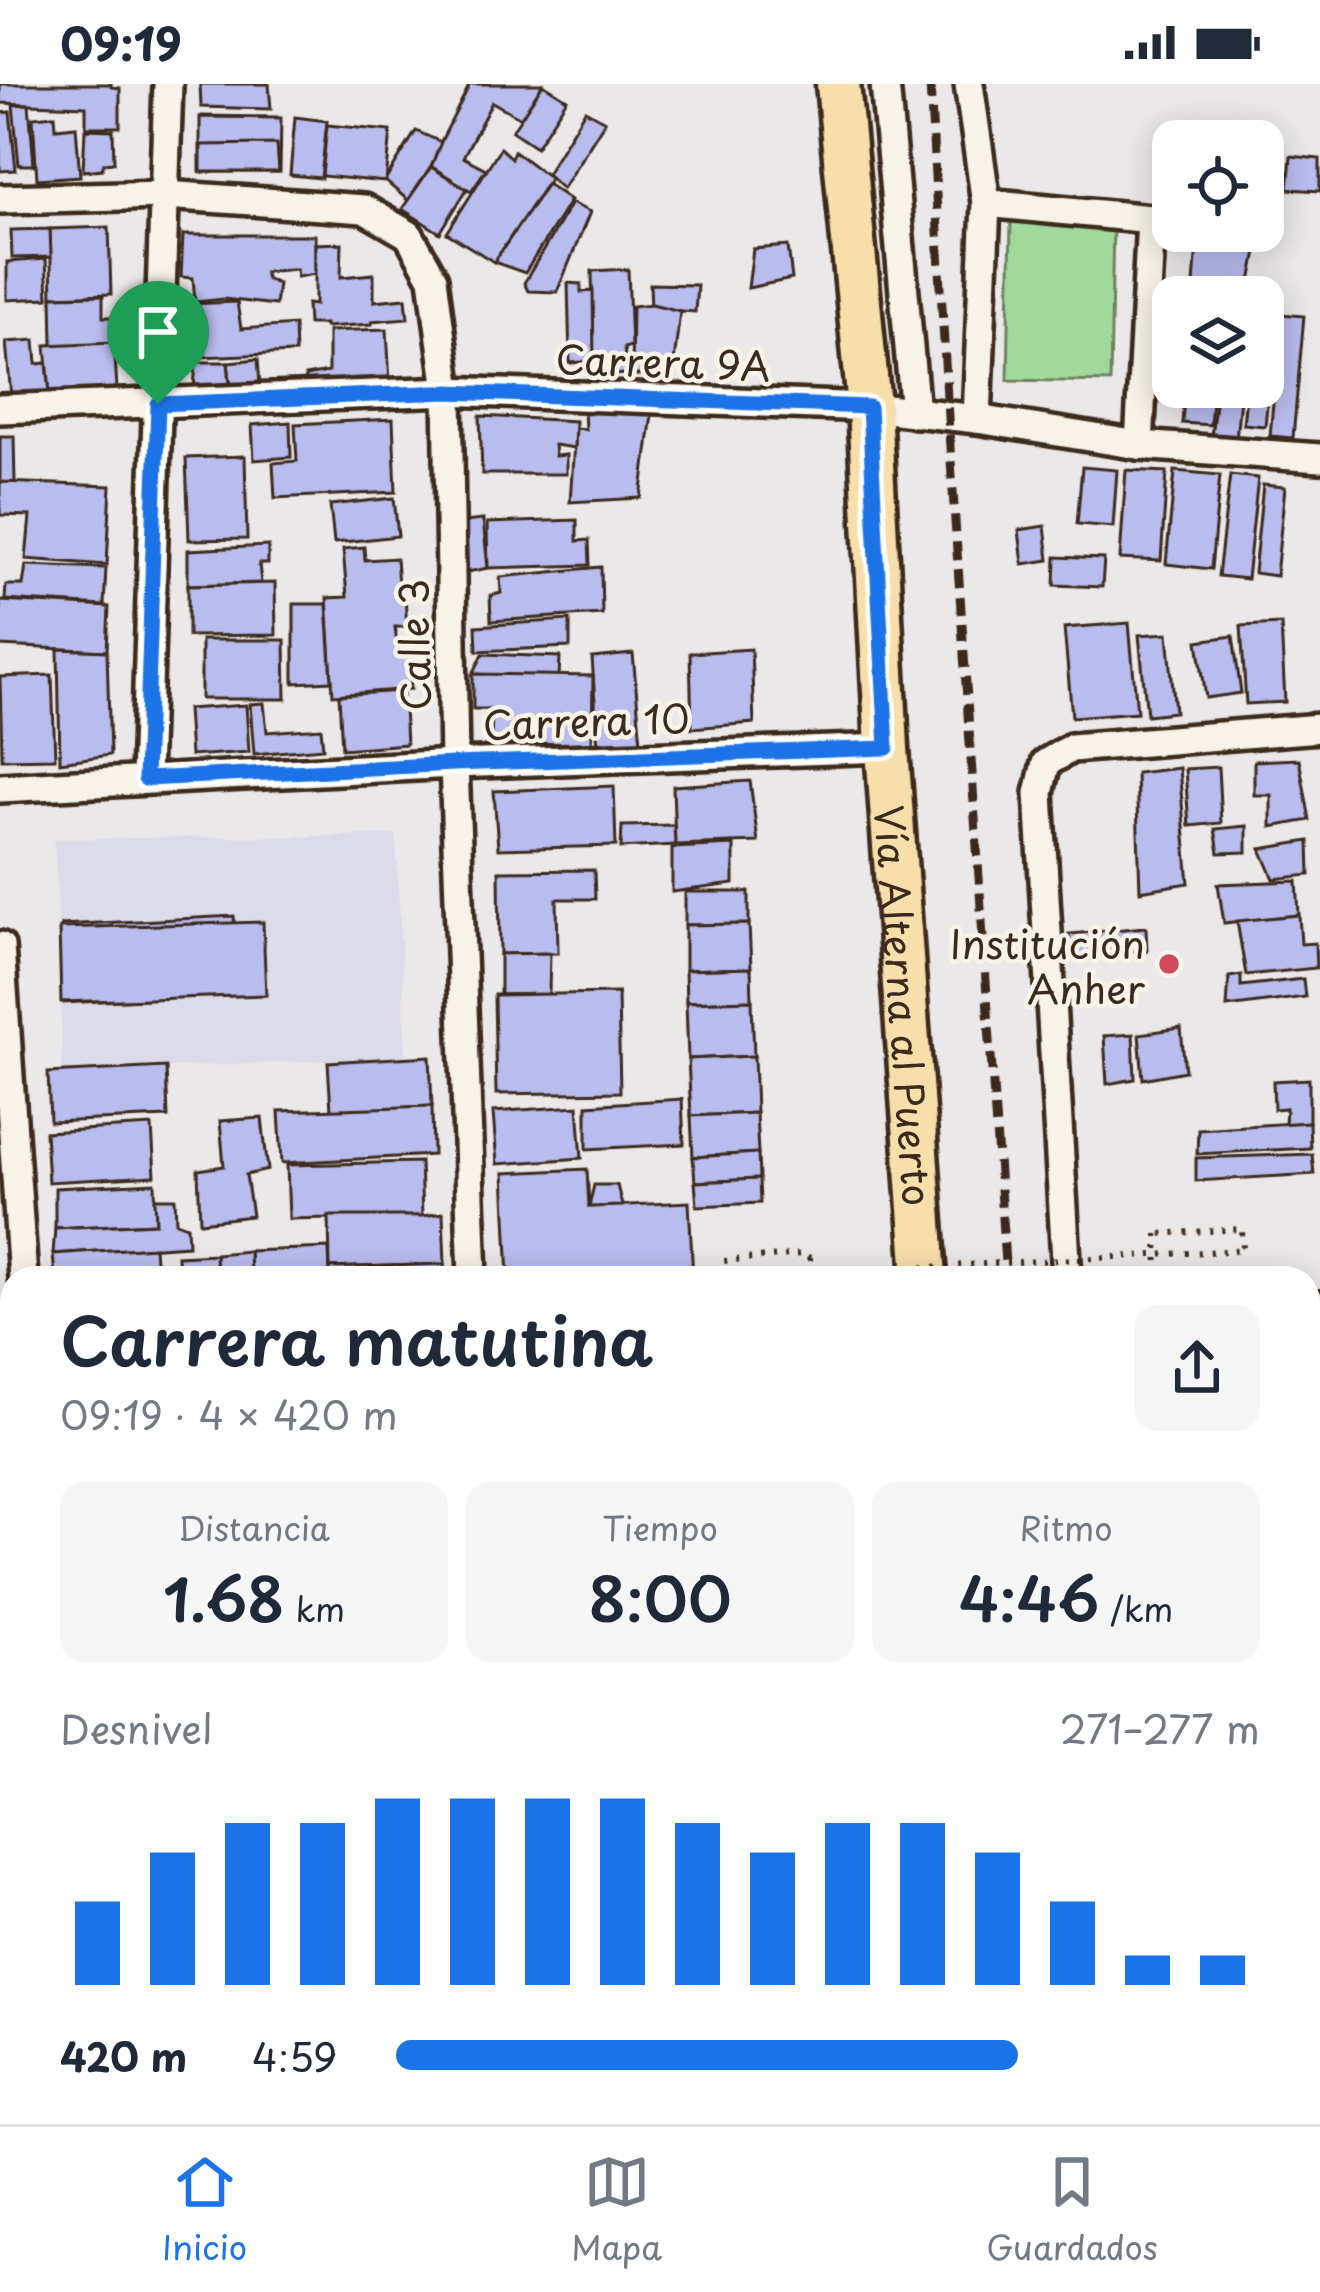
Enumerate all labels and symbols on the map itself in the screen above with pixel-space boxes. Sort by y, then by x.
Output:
pin [107,281,209,404]
street label: Carrera 9A [555,328,771,394]
street label: Calle 3 [382,579,444,711]
street label: Carrera 10 [482,687,690,753]
street label: Vía Alterna al Puerto [862,803,949,1208]
place label: Institución Anher [950,913,1146,1017]
marker: Institución Anher [1156,951,1182,977]

